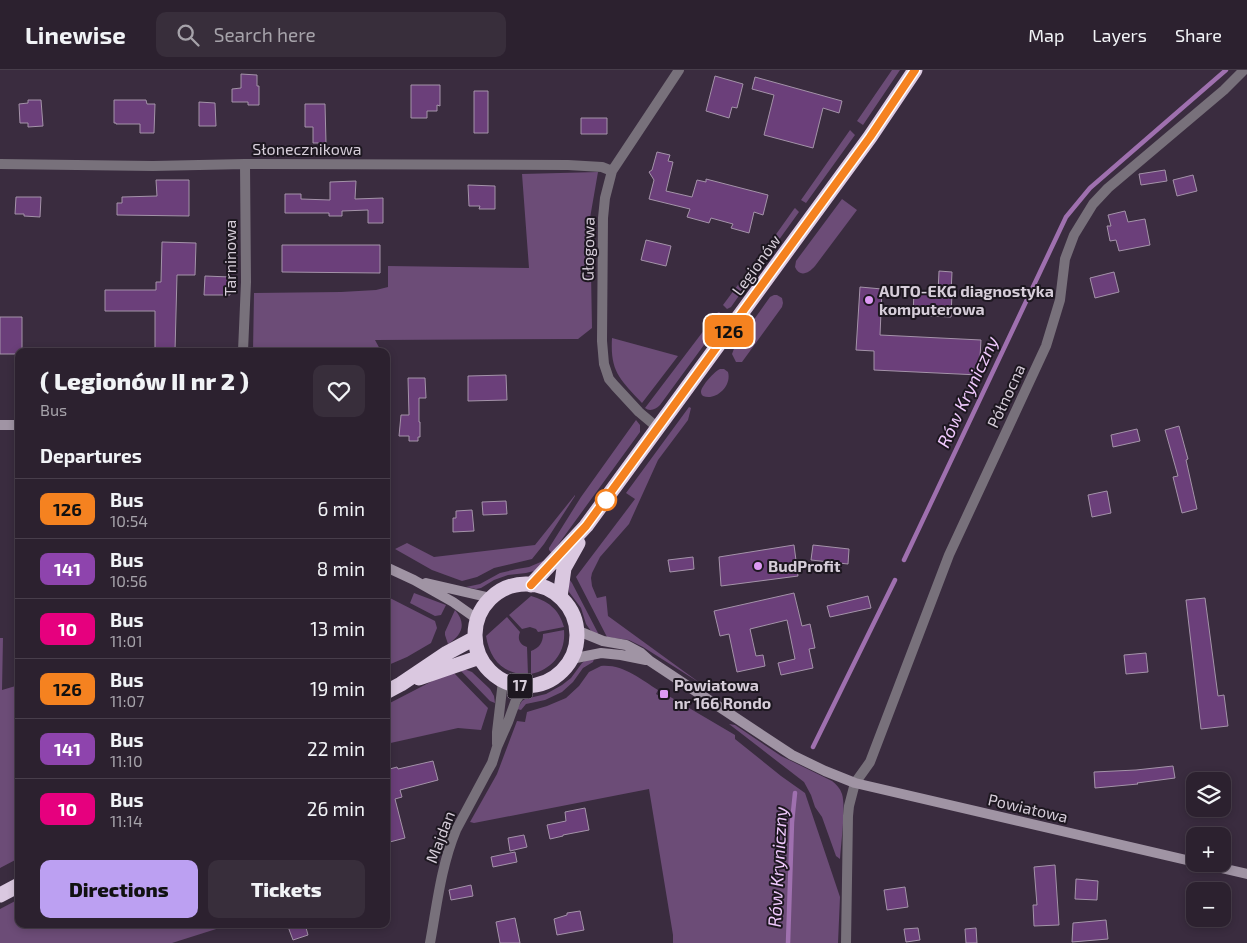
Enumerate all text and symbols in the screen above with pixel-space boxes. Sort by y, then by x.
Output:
search box [156,12,506,57]
text: Linewise [25,20,126,49]
icon: search [174,21,202,49]
text: Search here [214,23,316,46]
text: Map [1028,24,1064,46]
text: Layers [1092,24,1147,46]
text: Share [1175,24,1222,46]
street label: Słonecznikowa [252,139,362,158]
street label: Głogowa [577,217,598,281]
street label: Tarninowa [220,220,239,296]
street label: Legionów [727,231,784,299]
place label: AUTO-EKG diagnostyka komputerowa [879,281,1054,318]
marker: AUTO-EKG diagnostyka komputerowa [863,294,875,306]
line badge: 126 [700,315,758,347]
text: 126 [715,320,743,342]
water label: Rów Kryniczny [932,332,1003,451]
street label: Północna [983,361,1029,431]
button: heart [313,365,365,417]
text: ( Legionów II nr 2 ) [40,366,249,395]
text: Bus [40,400,67,419]
text: Departures [40,444,142,467]
text: Bus [110,488,144,511]
unlabelled marker [595,489,617,511]
text: 6 min [317,497,365,520]
text: 126 [53,498,82,520]
text: 10:54 [110,511,148,530]
text: Bus [110,548,144,571]
place label: BudProfit [768,556,841,575]
text: 8 min [317,557,365,580]
text: 141 [54,558,81,580]
marker: BudProfit [752,560,764,572]
text: 10:56 [110,571,148,590]
text: Bus [110,608,144,631]
text: 13 min [310,617,365,640]
text: 10 [58,618,77,640]
text: 11:01 [110,631,143,650]
text: Bus [110,668,144,691]
road number: 17 [508,674,532,698]
place label: Powiatowa nr 166 Rondo [674,675,771,712]
text: 19 min [310,677,365,700]
text: 126 [53,678,82,700]
marker: Powiatowa nr 166 Rondo [658,688,670,700]
text: 11:07 [110,691,144,710]
text: Bus [110,728,144,751]
text: 22 min [307,737,365,760]
text: 141 [54,738,81,760]
text: 11:10 [110,751,143,770]
map controls [1186,772,1231,927]
button: layers [1186,772,1231,817]
text: Bus [110,788,144,811]
street label: Powiatowa [986,789,1070,826]
text: 26 min [307,797,365,820]
text: 10 [58,798,77,820]
water label: Rów Kryniczny [763,806,791,928]
street label: Majdan [421,808,459,866]
text: 11:14 [110,811,143,830]
button: + [1186,827,1231,872]
button: Directions [40,860,198,918]
button: Tickets [208,860,365,918]
button: − [1186,882,1231,927]

